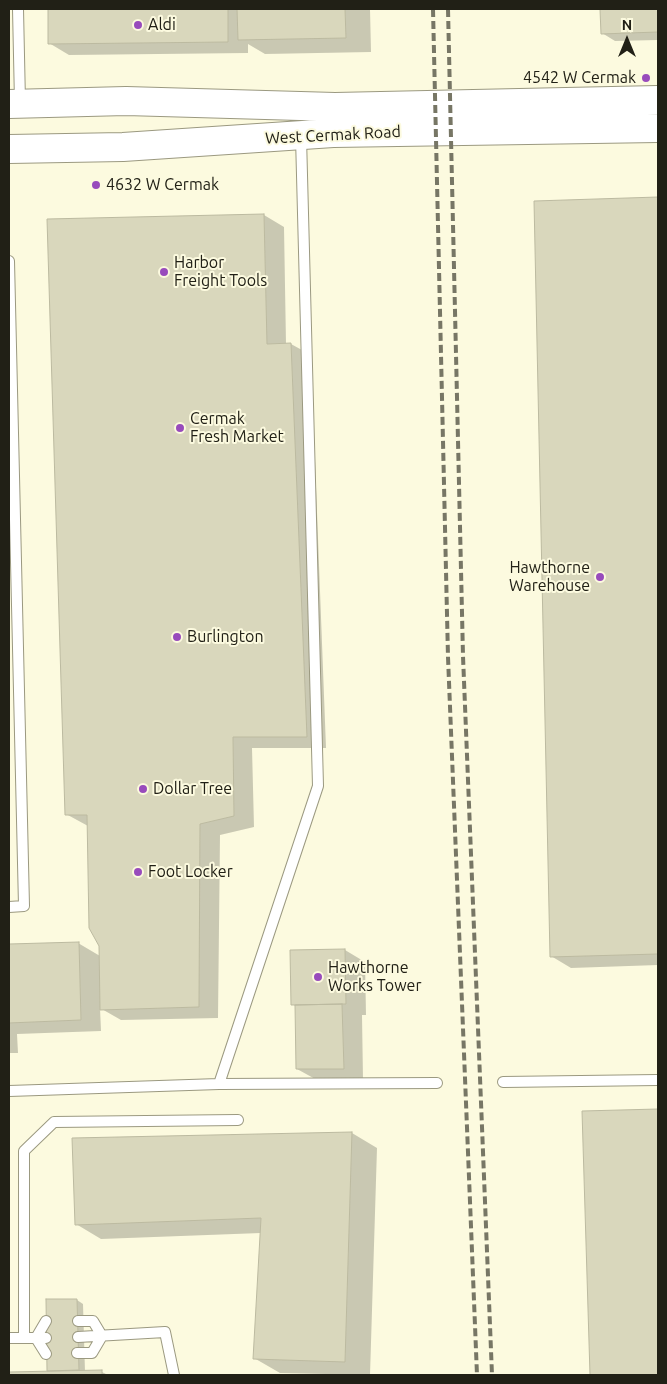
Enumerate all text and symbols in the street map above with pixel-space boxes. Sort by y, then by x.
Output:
place label: Aldi [148,15,176,35]
north arrow [602,15,652,65]
text: N [622,17,632,33]
marker: Aldi [132,19,144,31]
place label: 4542 W Cermak [523,68,636,88]
marker: 4542 W Cermak [640,72,652,84]
street label: West Cermak Road [265,122,401,148]
place label: 4632 W Cermak [106,175,219,195]
marker: 4632 W Cermak [90,179,102,191]
place label: Harbor Freight Tools [174,253,267,291]
marker: Harbor Freight Tools [158,266,170,278]
place label: Cermak Fresh Market [190,409,284,447]
marker: Cermak Fresh Market [174,422,186,434]
place label: Hawthorne Warehouse [509,558,590,596]
marker: Hawthorne Warehouse [594,571,606,583]
place label: Burlington [187,627,264,647]
marker: Burlington [171,631,183,643]
place label: Dollar Tree [153,779,232,799]
marker: Dollar Tree [137,783,149,795]
place label: Foot Locker [148,862,233,882]
marker: Foot Locker [132,866,144,878]
place label: Hawthorne Works Tower [328,958,421,996]
marker: Hawthorne Works Tower [312,971,324,983]

